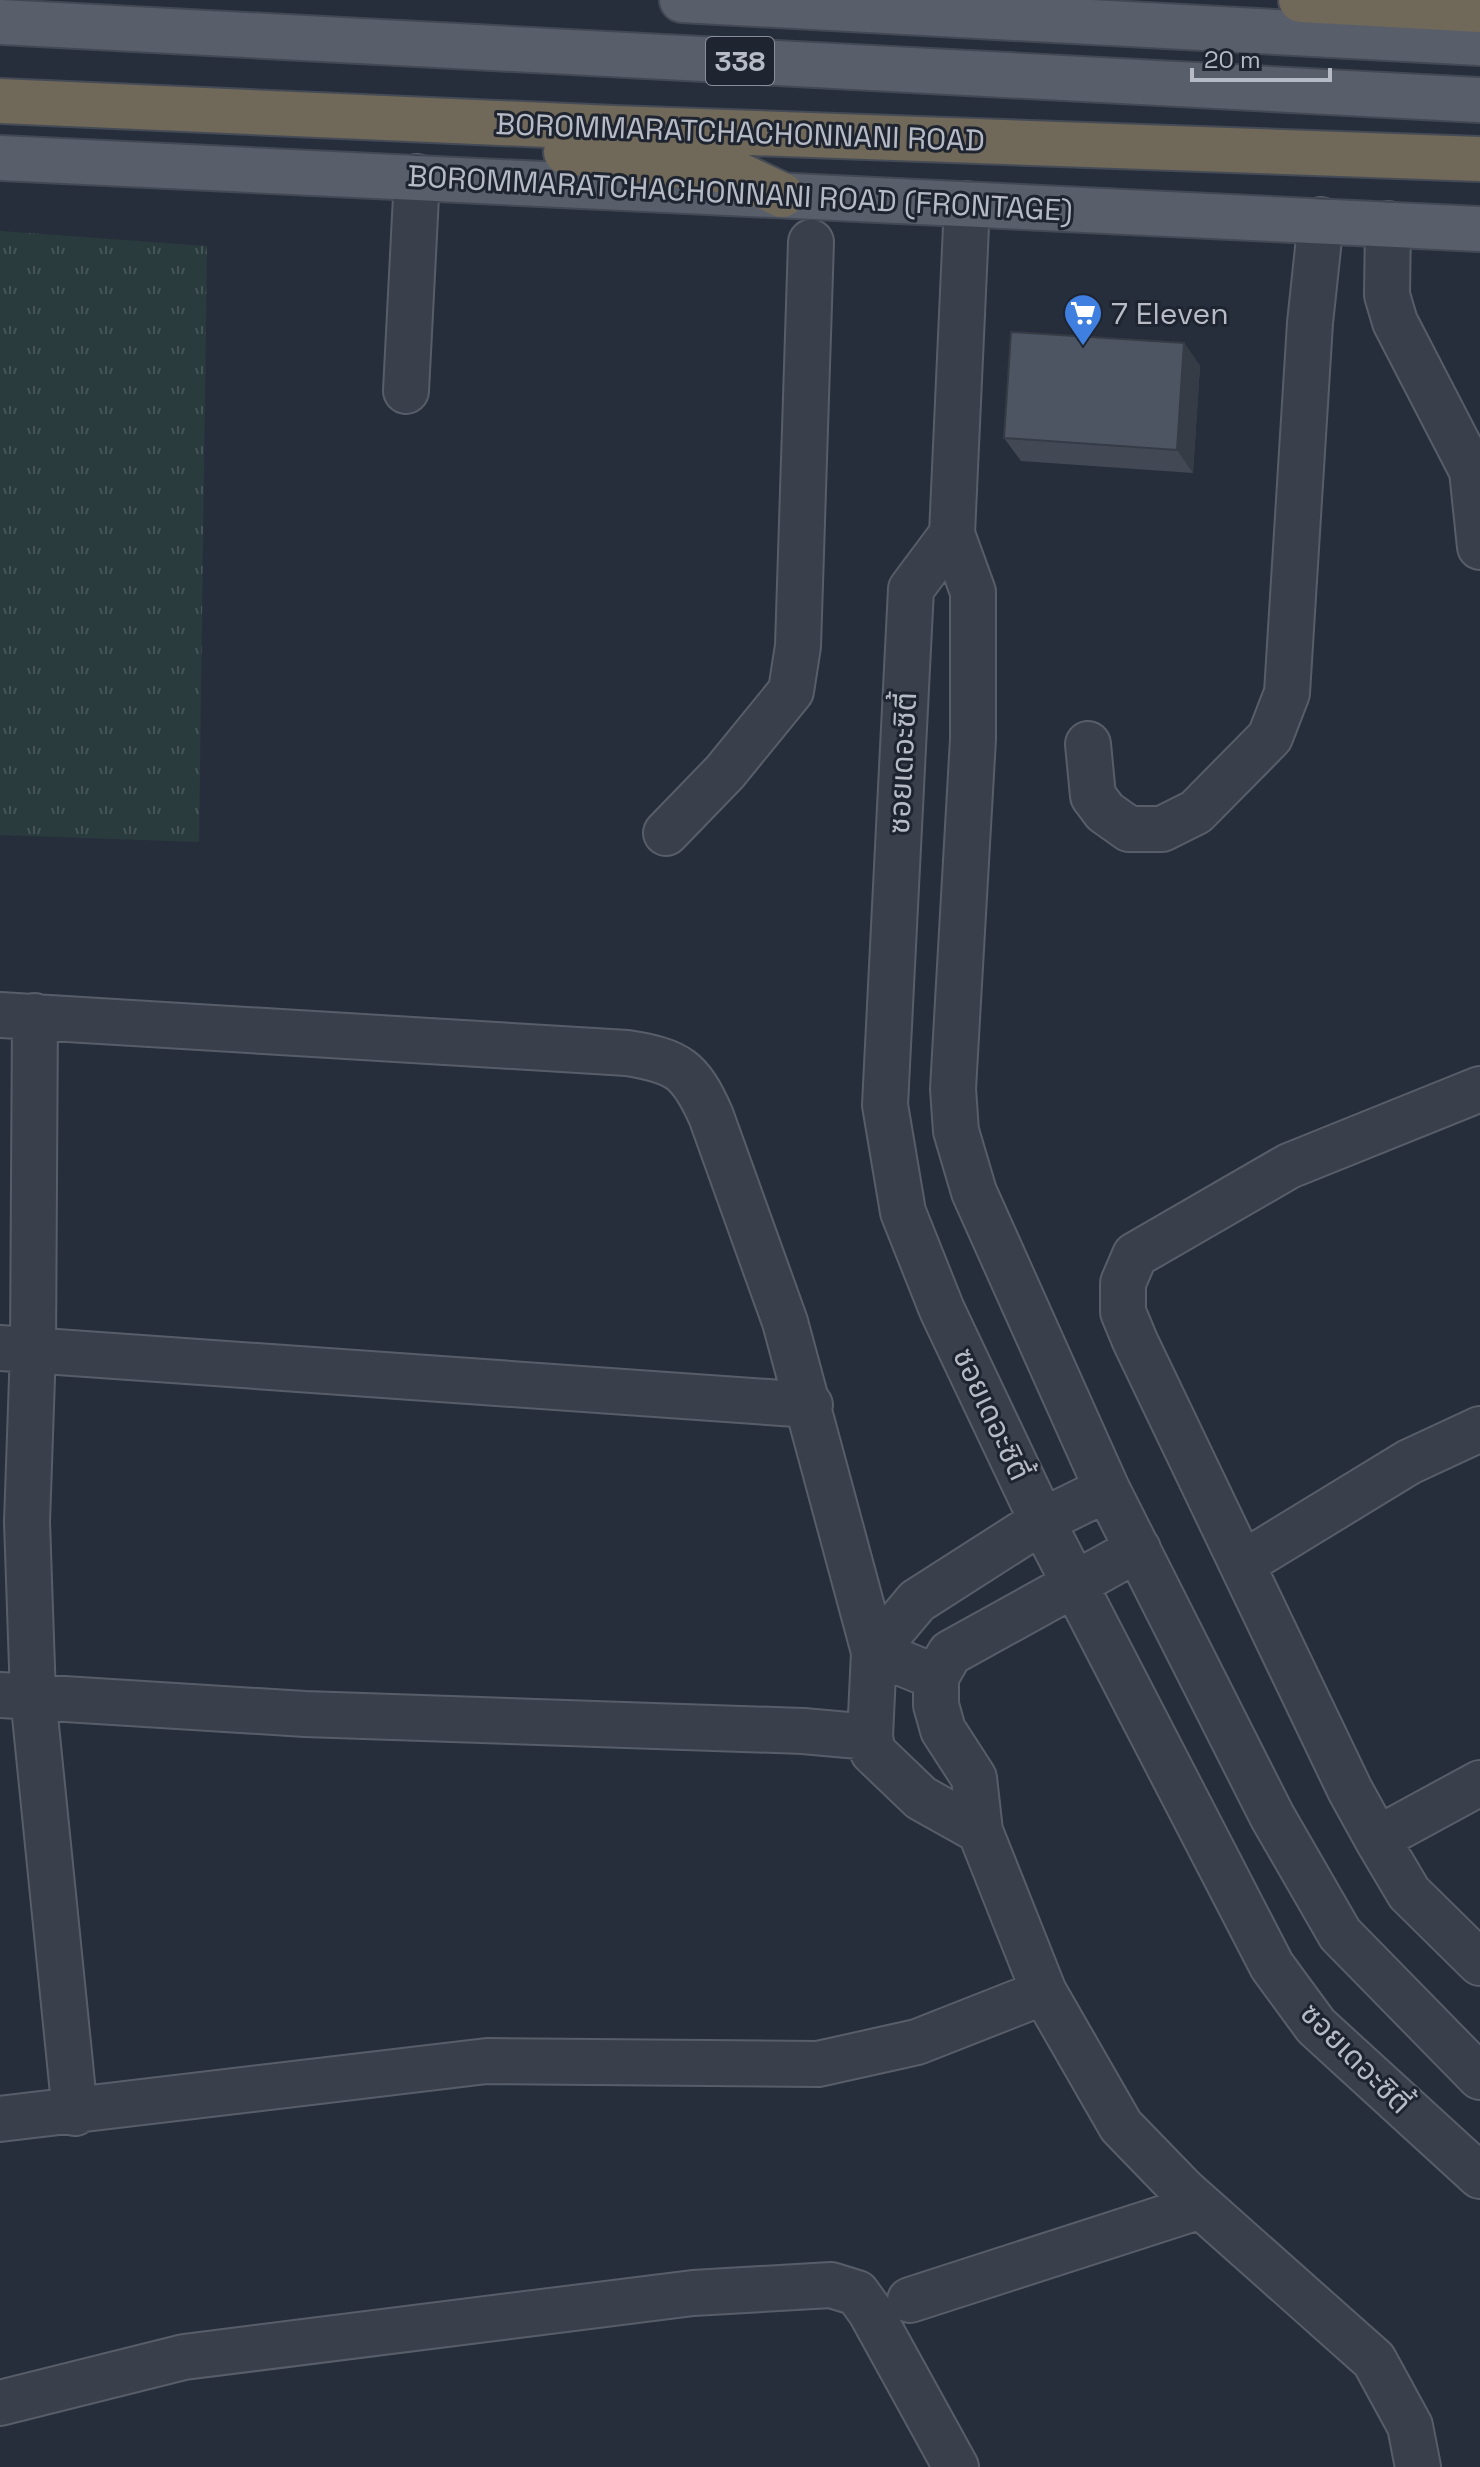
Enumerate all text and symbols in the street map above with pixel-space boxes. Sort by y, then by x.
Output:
scale bar [1192,32,1330,82]
road number: 338 [706,37,774,85]
text: 20 m [1204,44,1261,75]
street label: BOROMMARATCHACHONNANI ROAD [495,104,985,160]
street label: BOROMMARATCHACHONNANI ROAD (FRONTAGE) [406,156,1074,230]
supermarket icon: 7 Eleven [1062,292,1104,347]
place label: 7 Eleven [1111,294,1229,333]
street label: ซอยเดอะซิตี้ [878,691,925,835]
street label: ซอยเดอะซิตี้ [944,1341,1041,1487]
street label: ซอยเดอะซิตี้ [1292,1993,1421,2122]

